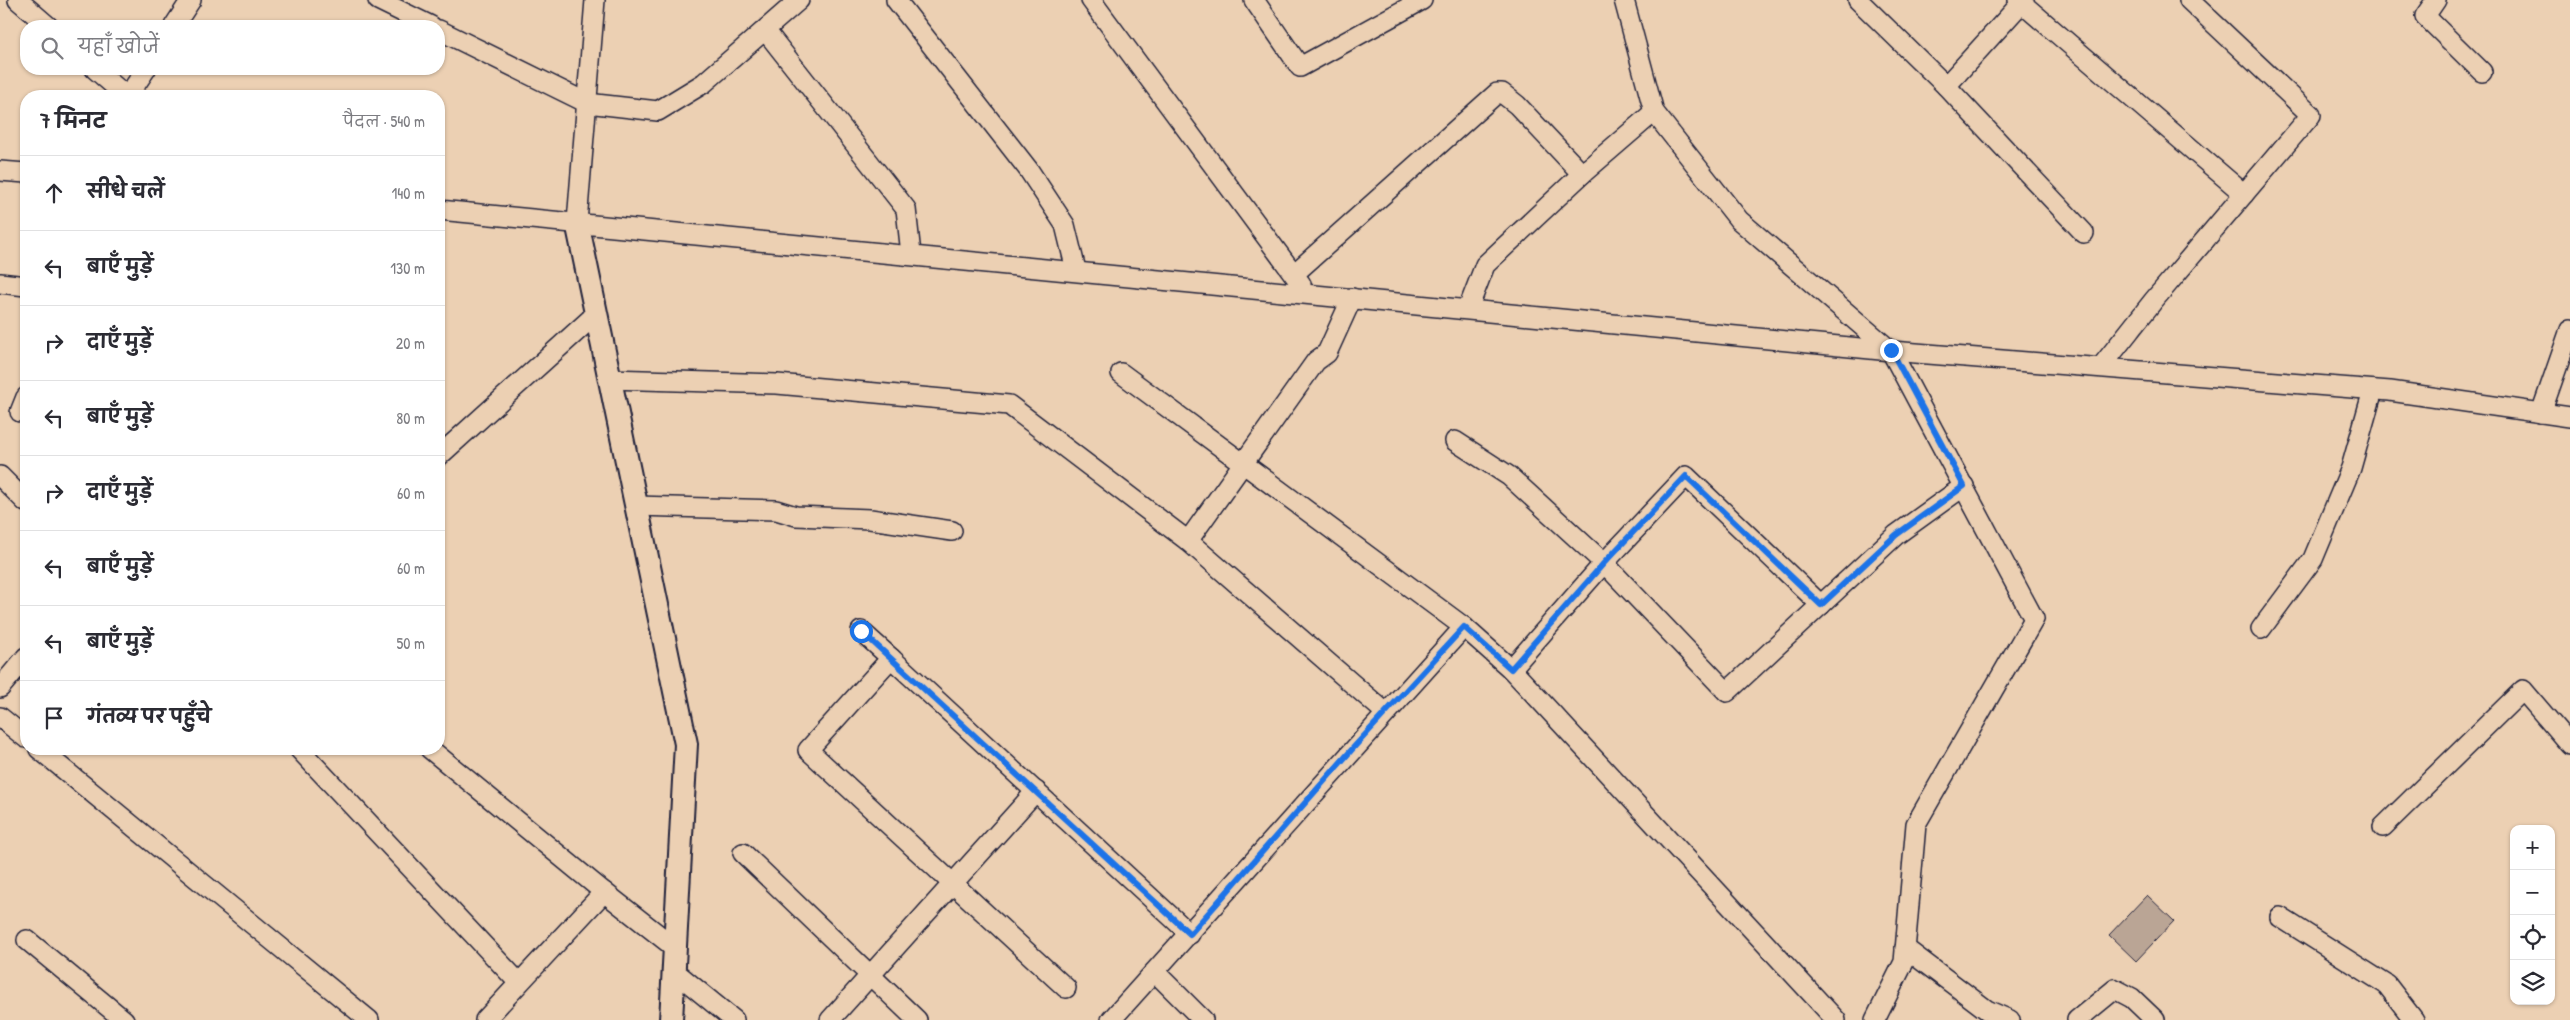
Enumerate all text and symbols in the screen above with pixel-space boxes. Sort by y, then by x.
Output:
search box [20,20,445,75]
text: यहाँ खोजें [78,33,159,59]
icon: search [38,34,66,62]
text: 7 मिनट [40,106,106,135]
text: पैदल · 540 m [343,110,425,132]
text: सीधे चलें [87,178,164,204]
icon: ahead [40,179,68,207]
text: 140 m [391,182,425,204]
text: बाएँ मुड़ें [87,253,153,279]
icon: left [40,254,68,282]
text: 130 m [390,257,425,279]
text: दाएँ मुड़ें [87,328,153,354]
icon: right [40,329,68,357]
text: 20 m [396,332,425,354]
route end [1880,339,1903,362]
text: बाएँ मुड़ें [87,403,153,429]
icon: left [40,404,68,432]
text: 80 m [396,407,425,429]
text: दाएँ मुड़ें [87,478,153,504]
icon: right [40,479,68,507]
text: 60 m [397,482,425,504]
text: बाएँ मुड़ें [87,553,153,579]
icon: left [40,554,68,582]
text: 60 m [397,557,425,579]
route start [850,620,873,643]
text: बाएँ मुड़ें [87,628,153,654]
icon: left [40,629,68,657]
text: 50 m [397,632,425,654]
text: गंतव्य पर पहुँचे [87,703,211,729]
icon: arrive [40,704,68,732]
map controls [2510,825,2555,1005]
button: + [2510,825,2555,870]
button: − [2510,870,2555,915]
button: locate [2510,915,2555,960]
button: layers [2510,960,2555,1005]

